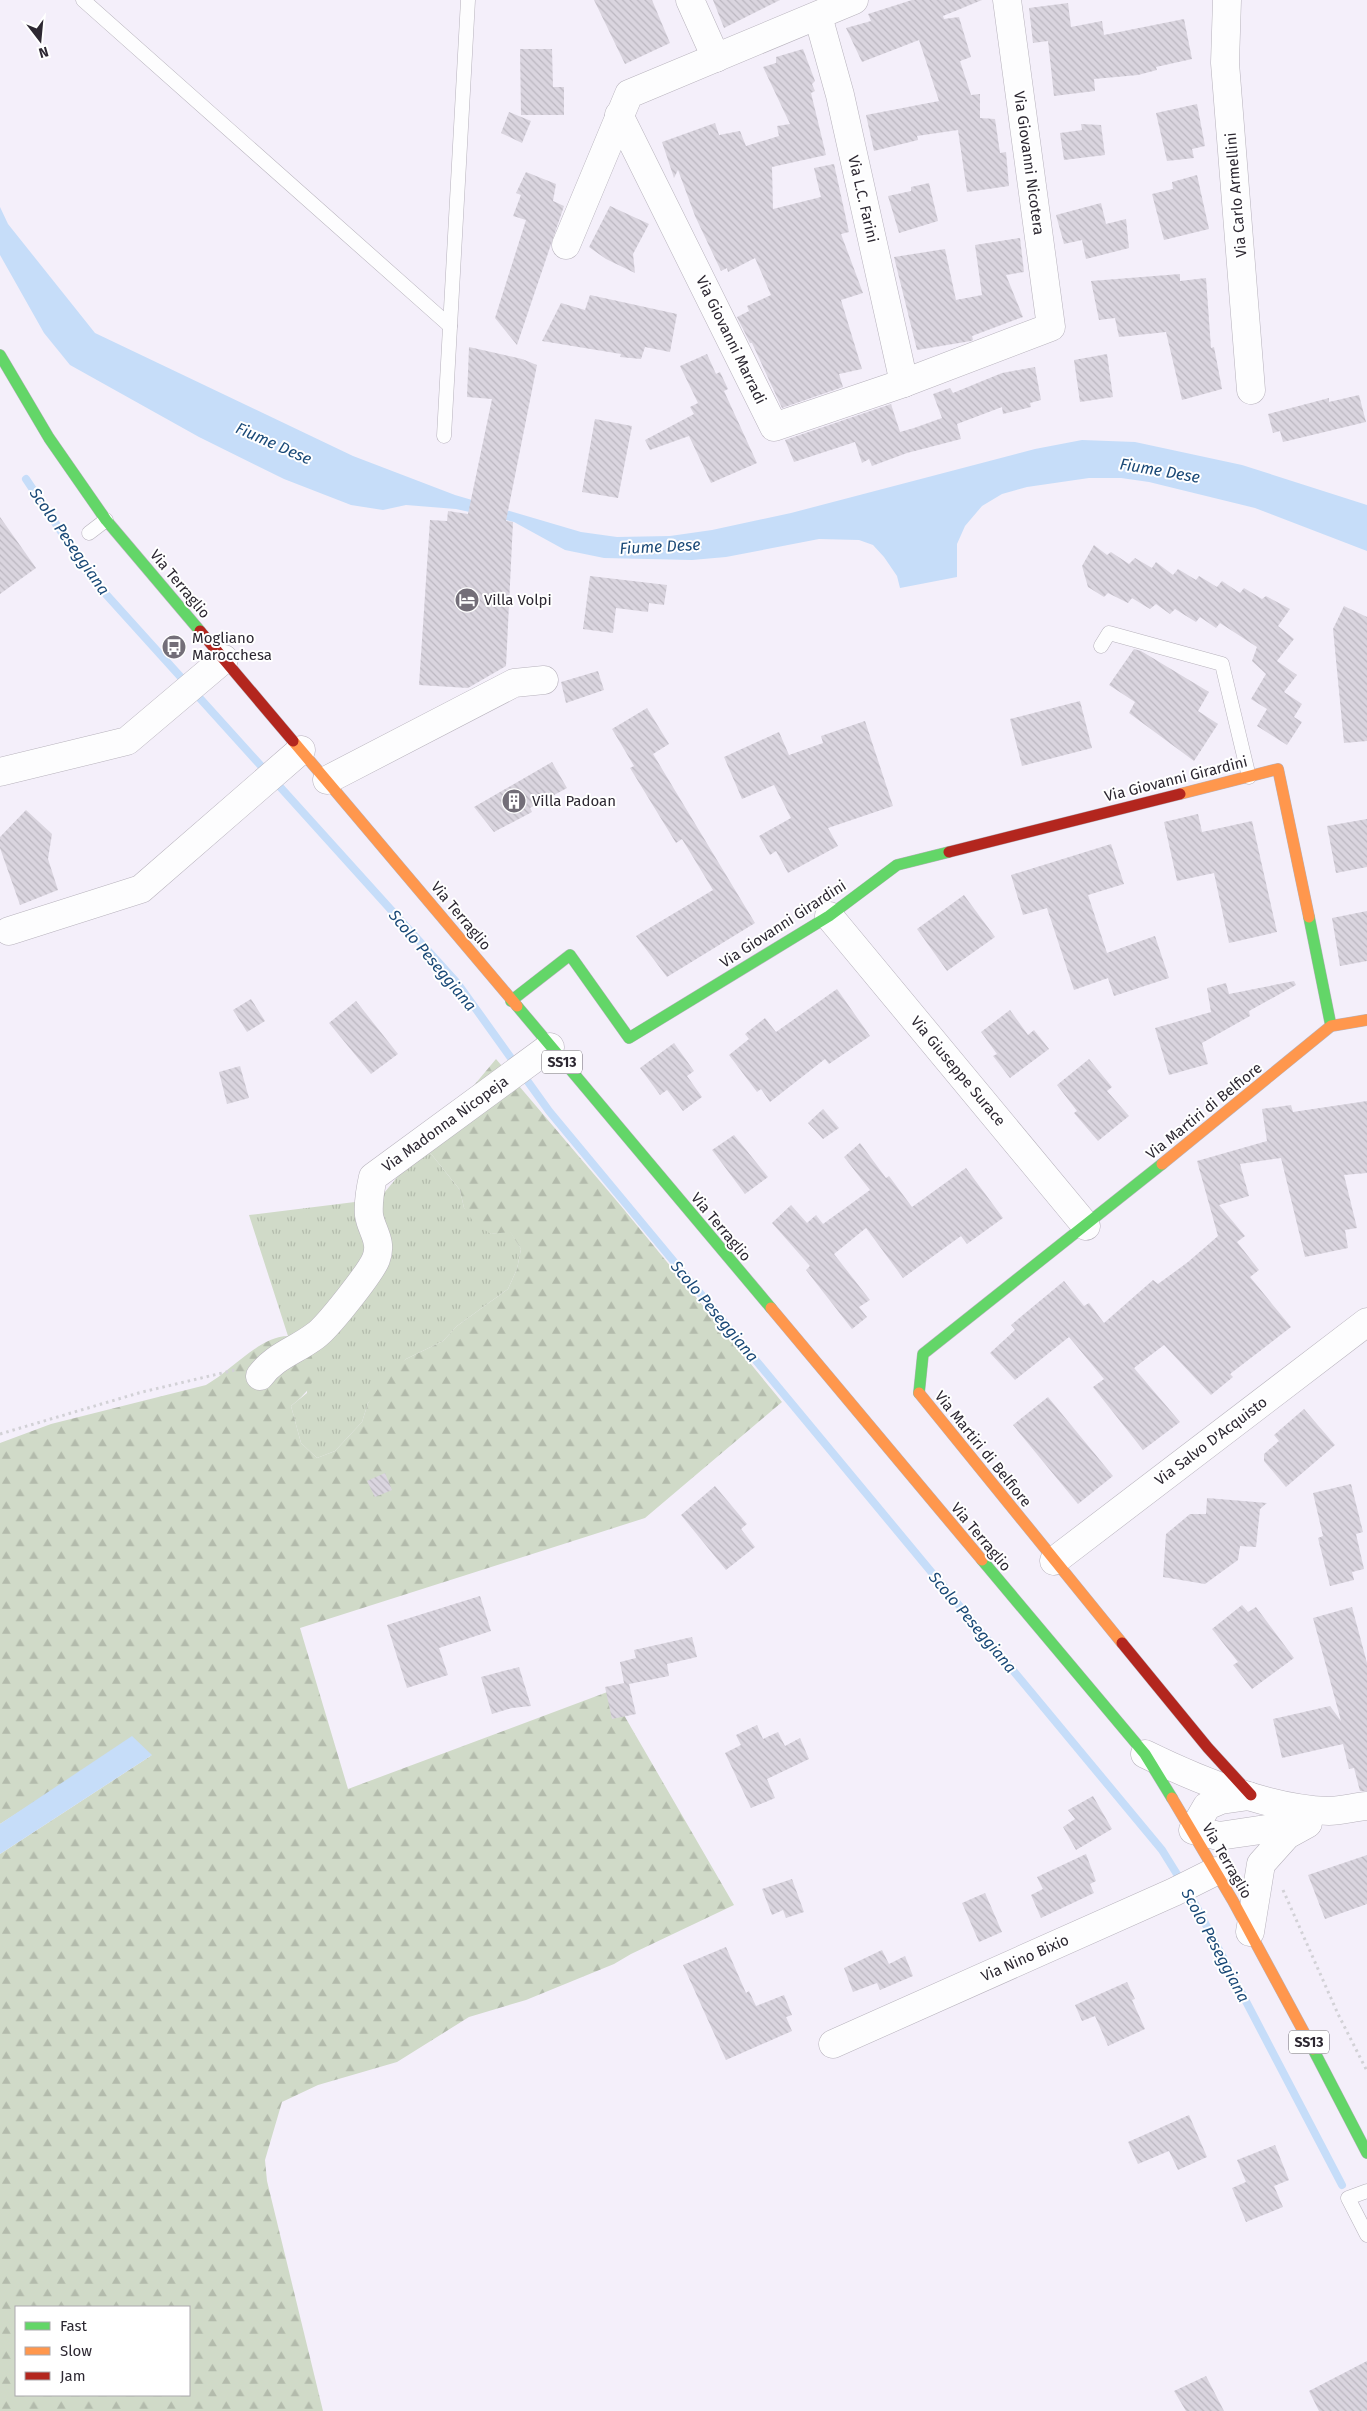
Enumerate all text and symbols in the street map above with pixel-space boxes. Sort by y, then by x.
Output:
north arrow [15,15,65,65]
text: N [37,43,50,61]
street label: Via Giovanni Nicotera [1010,90,1048,236]
street label: Via Carlo Armellini [1222,132,1250,258]
street label: Via L.C. Farini [844,154,882,244]
street label: Via Giovanni Marradi [692,273,770,407]
water label: Fiume Dese [233,418,315,469]
water label: Fiume Dese [1118,454,1201,487]
water label: Scolo Peseggiana [25,483,114,598]
water label: Fiume Dese [619,535,701,558]
street label: Via Terraglio [146,546,214,622]
hotel icon: Villa Volpi [454,587,480,613]
place label: Villa Volpi [484,591,552,609]
place label: Mogliano Marocchesa [192,629,272,664]
bus stop icon: Mogliano Marocchesa [161,634,187,660]
street label: Via Giovanni Girardini [1103,753,1249,805]
building icon: Villa Padoan [501,788,527,814]
place label: Villa Padoan [532,792,616,810]
street label: Via Giovanni Girardini [717,876,849,972]
street label: Via Terraglio [427,878,495,954]
water label: Scolo Peseggiana [384,905,480,1015]
street label: Via Giuseppe Surace [907,1012,1009,1130]
road number: SS13 [542,1050,582,1074]
street label: Via Martiri di Belfiore [1142,1059,1266,1163]
street label: Via Madonna Nicopeja [378,1072,512,1176]
street label: Via Terraglio [687,1189,755,1265]
water label: Scolo Peseggiana [666,1256,762,1366]
street label: Via Martiri di Belfiore [931,1387,1035,1511]
street label: Via Salvo D'Acquisto [1151,1393,1271,1489]
street label: Via Terraglio [947,1499,1015,1575]
water label: Scolo Peseggiana [924,1567,1020,1677]
street label: Via Terraglio [1198,1820,1256,1902]
water label: Scolo Peseggiana [1177,1884,1254,2005]
street label: Via Nino Bixio [978,1931,1072,1985]
road number: SS13 [1289,2030,1329,2054]
legend [15,2306,190,2396]
text: Fast [60,2317,87,2335]
text: Slow [60,2342,92,2360]
text: Jam [60,2367,86,2385]

